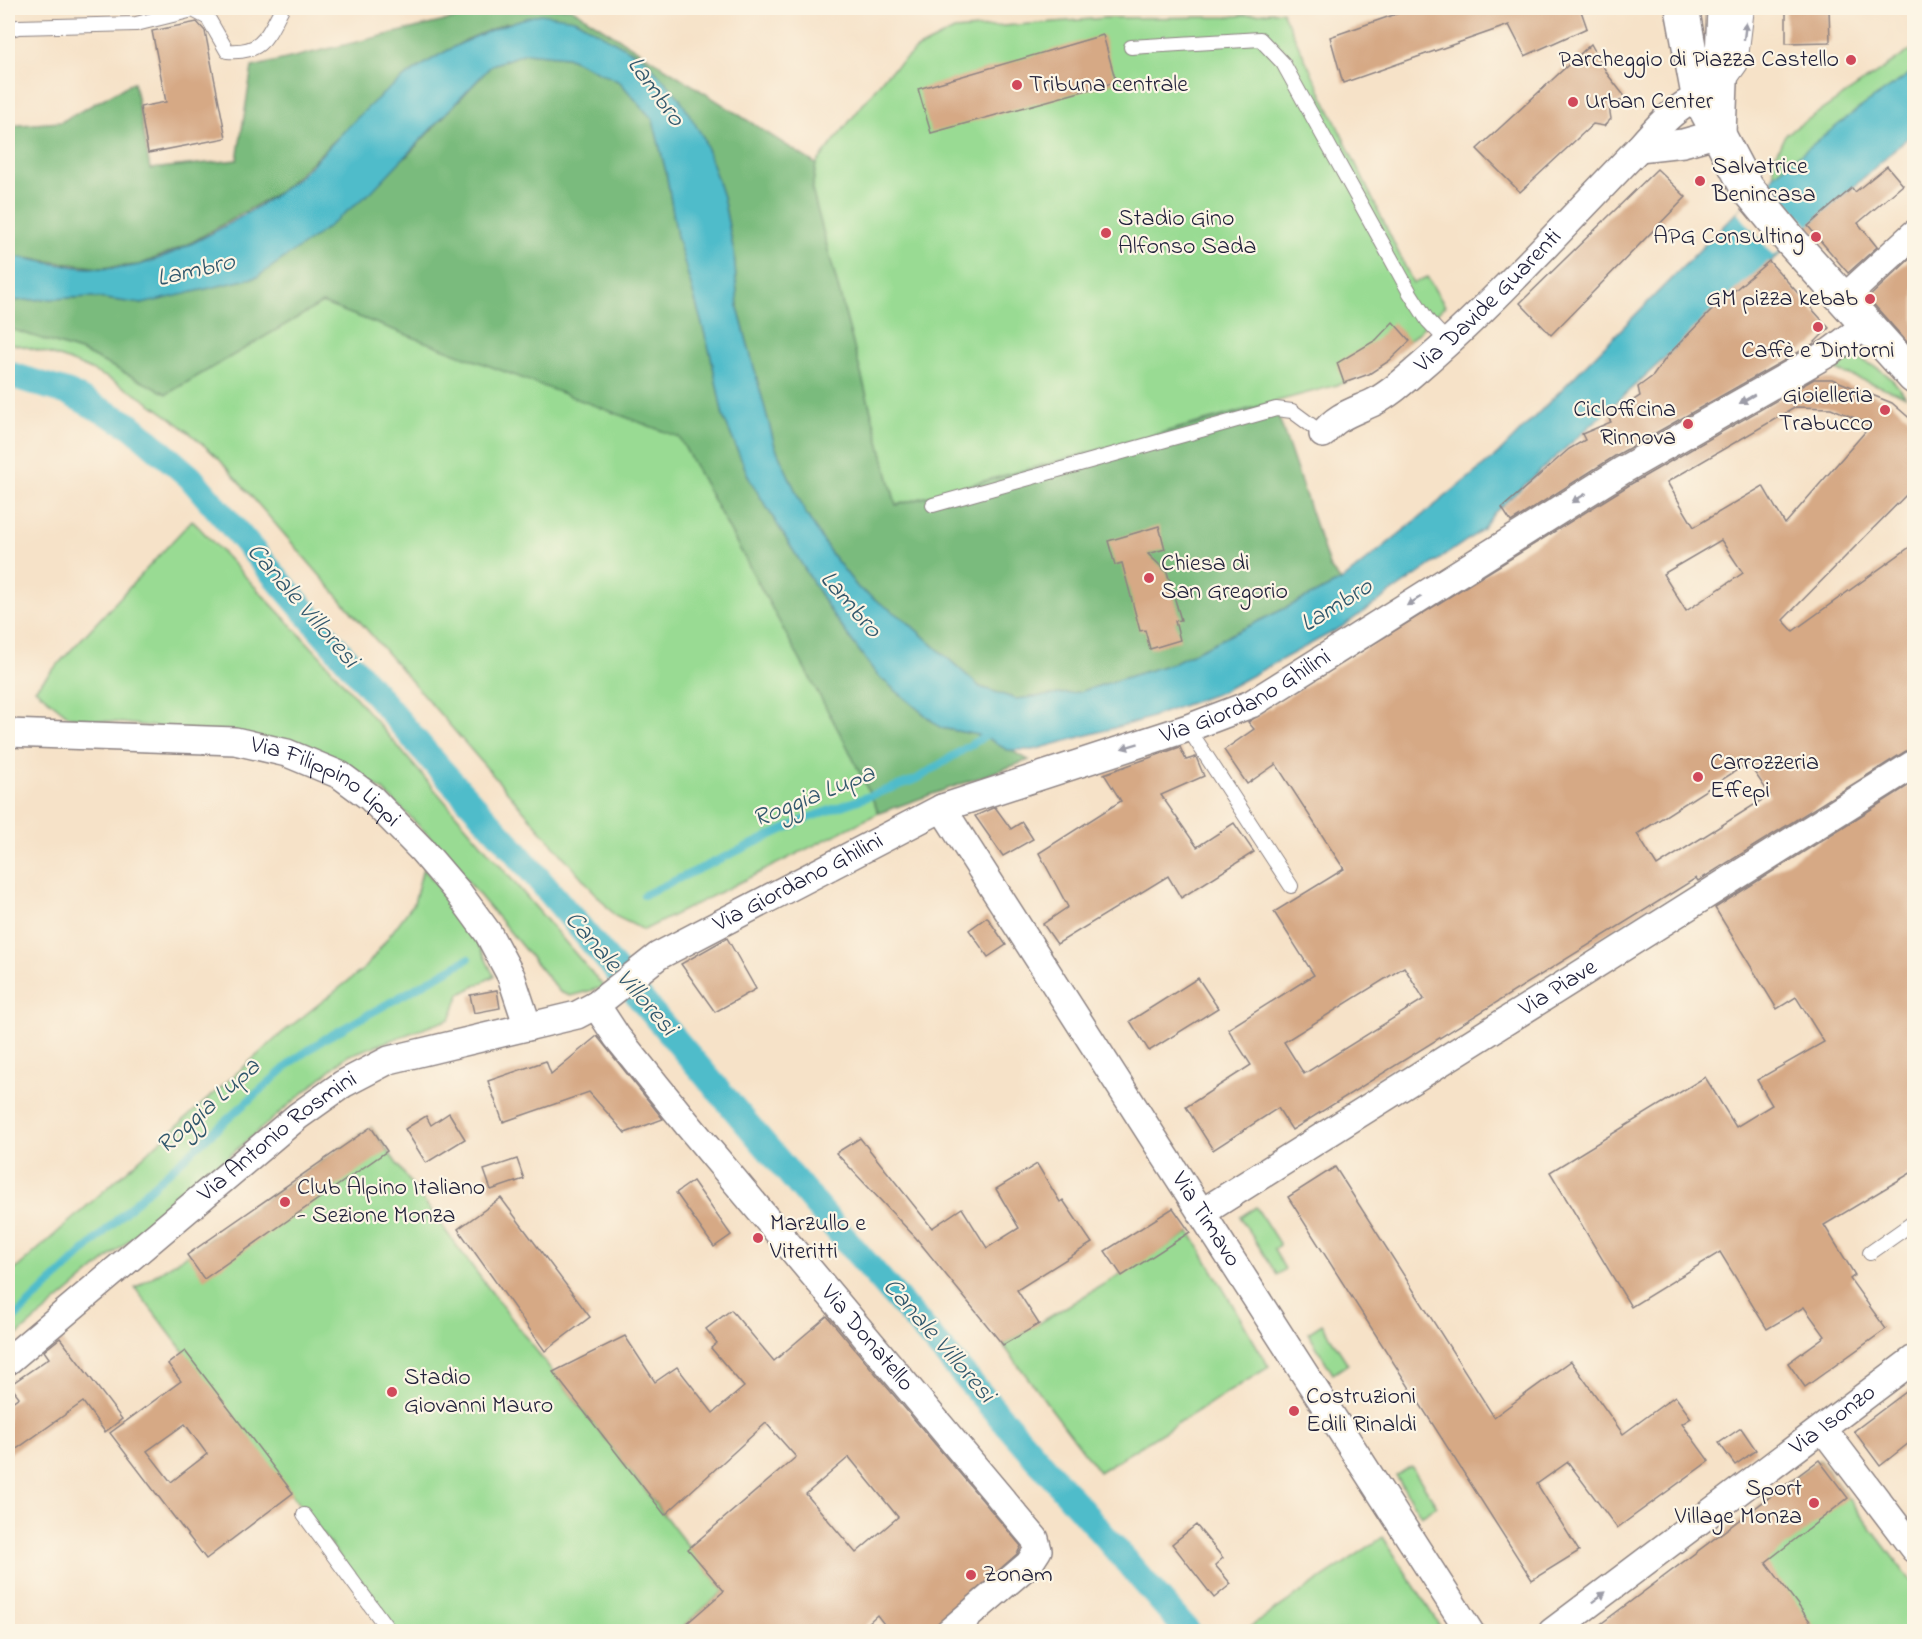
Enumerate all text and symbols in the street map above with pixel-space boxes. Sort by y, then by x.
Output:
one-way arrow [1740,22,1749,41]
place label: Parcheggio di Piazza Castello [1559,43,1839,78]
water label: Lambro [616,49,694,136]
marker: Parcheggio di Piazza Castello [1844,53,1858,67]
place label: Tribuna centrale [1029,68,1188,103]
marker: Tribuna centrale [1010,78,1024,92]
place label: Urban Center [1585,85,1714,120]
marker: Urban Center [1566,95,1580,109]
place label: Salvatrice Benincasa [1711,150,1816,213]
marker: Salvatrice Benincasa [1693,174,1707,188]
place label: Stadio Gino Alfonso Sada [1118,202,1256,265]
place label: APG Consulting [1653,220,1804,255]
street label: Via Davide Guarenti [1406,221,1570,382]
marker: Stadio Gino Alfonso Sada [1099,226,1113,240]
marker: APG Consulting [1809,230,1823,244]
water label: Lambro [153,243,240,298]
place label: GM pizza kebab [1706,282,1858,317]
marker: GM pizza kebab [1863,292,1877,306]
marker: Caffè e Dintorni [1811,320,1825,334]
place label: Caffè e Dintorni [1741,334,1895,369]
place label: Gioielleria Trabucco [1779,379,1873,442]
place label: Ciclofficina Rinnova [1573,393,1676,456]
one-way arrow [1738,394,1755,404]
marker: Gioielleria Trabucco [1878,403,1892,417]
marker: Ciclofficina Rinnova [1681,417,1695,431]
one-way arrow [1571,492,1587,503]
water label: Canale Villoresi [237,535,369,679]
place label: Chiesa di San Gregorio [1161,547,1288,610]
water label: Lambro [810,563,891,648]
water label: Lambro [1293,568,1382,643]
marker: Chiesa di San Gregorio [1142,571,1156,585]
one-way arrow [1406,596,1422,607]
street label: Via Giordano Ghilini [1155,640,1338,754]
street label: Via Filippino Lippi [246,727,409,836]
one-way arrow [1121,742,1139,751]
place label: Carrozzeria Effepi [1710,746,1819,809]
water label: Roggia Lupa [747,755,882,839]
marker: Carrozzeria Effepi [1691,770,1705,784]
street label: Via Giordano Ghilini [707,824,890,942]
water label: Canale Villoresi [555,903,687,1047]
street label: Via Piave [1512,950,1604,1026]
water label: Roggia Lupa [148,1049,270,1164]
street label: Via Antonio Rosmini [190,1062,363,1211]
street label: Via Timavo [1162,1164,1249,1274]
place label: Club Alpino Italiano - Sezione Monza [297,1171,485,1234]
marker: Club Alpino Italiano - Sezione Monza [278,1195,292,1209]
place label: Marzullo e Viteritti [769,1207,866,1270]
marker: Marzullo e Viteritti [751,1231,765,1245]
water label: Canale Villoresi [873,1270,1005,1414]
street label: Via Donatello [811,1277,922,1400]
place label: Stadio Giovanni Mauro [404,1361,553,1424]
street label: Via Isonzo [1782,1376,1884,1465]
place label: Costruzioni Edili Rinaldi [1306,1380,1417,1443]
marker: Stadio Giovanni Mauro [385,1385,399,1399]
marker: Costruzioni Edili Rinaldi [1287,1404,1301,1418]
place label: Sport Village Monza [1674,1472,1802,1535]
marker: Sport Village Monza [1807,1496,1821,1510]
place label: Zonam [983,1558,1053,1593]
marker: Zonam [964,1568,978,1582]
one-way arrow [1591,1591,1606,1603]

